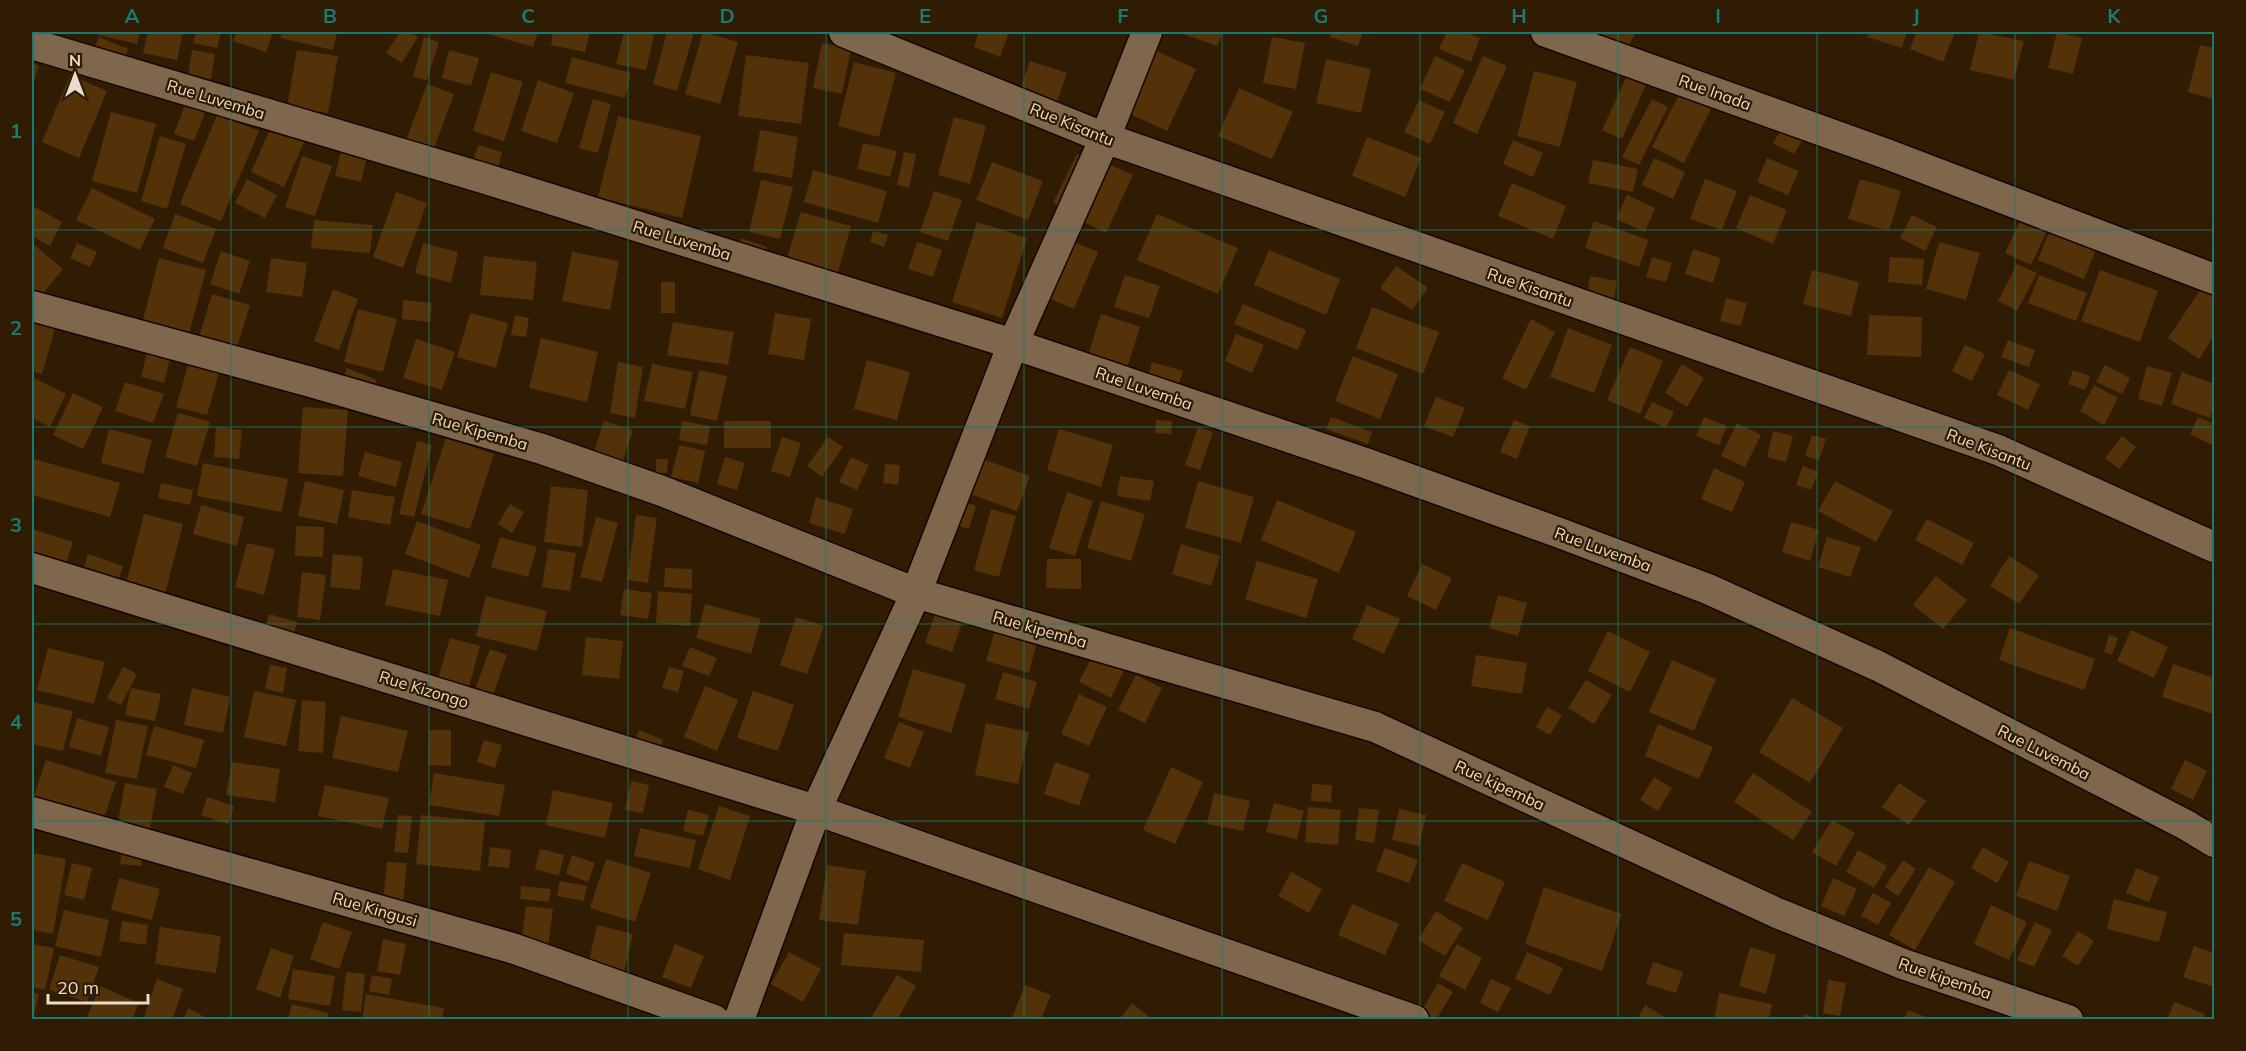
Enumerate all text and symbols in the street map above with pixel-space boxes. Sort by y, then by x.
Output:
text: A [125,3,140,28]
text: B [323,3,337,28]
text: C [521,3,535,28]
text: D [719,3,735,28]
text: E [919,3,931,28]
text: F [1117,3,1129,28]
text: G [1314,3,1328,28]
text: H [1511,3,1527,28]
text: I [1715,3,1721,28]
text: J [1912,3,1920,28]
text: K [2107,3,2121,28]
north arrow [45,45,105,105]
text: N [69,50,81,70]
street label: Rue Inada [1676,70,1754,114]
street label: Rue Luvemba [165,75,267,123]
street label: Rue Kisantu [1027,98,1117,150]
text: 1 [10,118,22,143]
street label: Rue Luvemba [631,216,733,264]
street label: Rue Kisantu [1485,263,1575,311]
text: 2 [10,315,22,340]
street label: Rue Luvemba [1093,362,1195,414]
street label: Rue Kipemba [430,408,530,454]
street label: Rue Kisantu [1944,424,2034,474]
text: 3 [10,512,22,537]
street label: Rue Luvemba [1552,522,1654,576]
street label: Rue kipemba [991,606,1089,652]
street label: Rue Kizongo [377,666,471,712]
text: 4 [10,709,22,734]
street label: Rue Luvemba [1994,720,2094,784]
street label: Rue kipemba [1452,755,1548,815]
street label: Rue Kingusi [330,887,420,931]
text: 5 [10,906,22,931]
street label: Rue kipemba [1896,953,1994,1003]
scale bar [48,967,148,1005]
text: 20 m [57,976,99,999]

